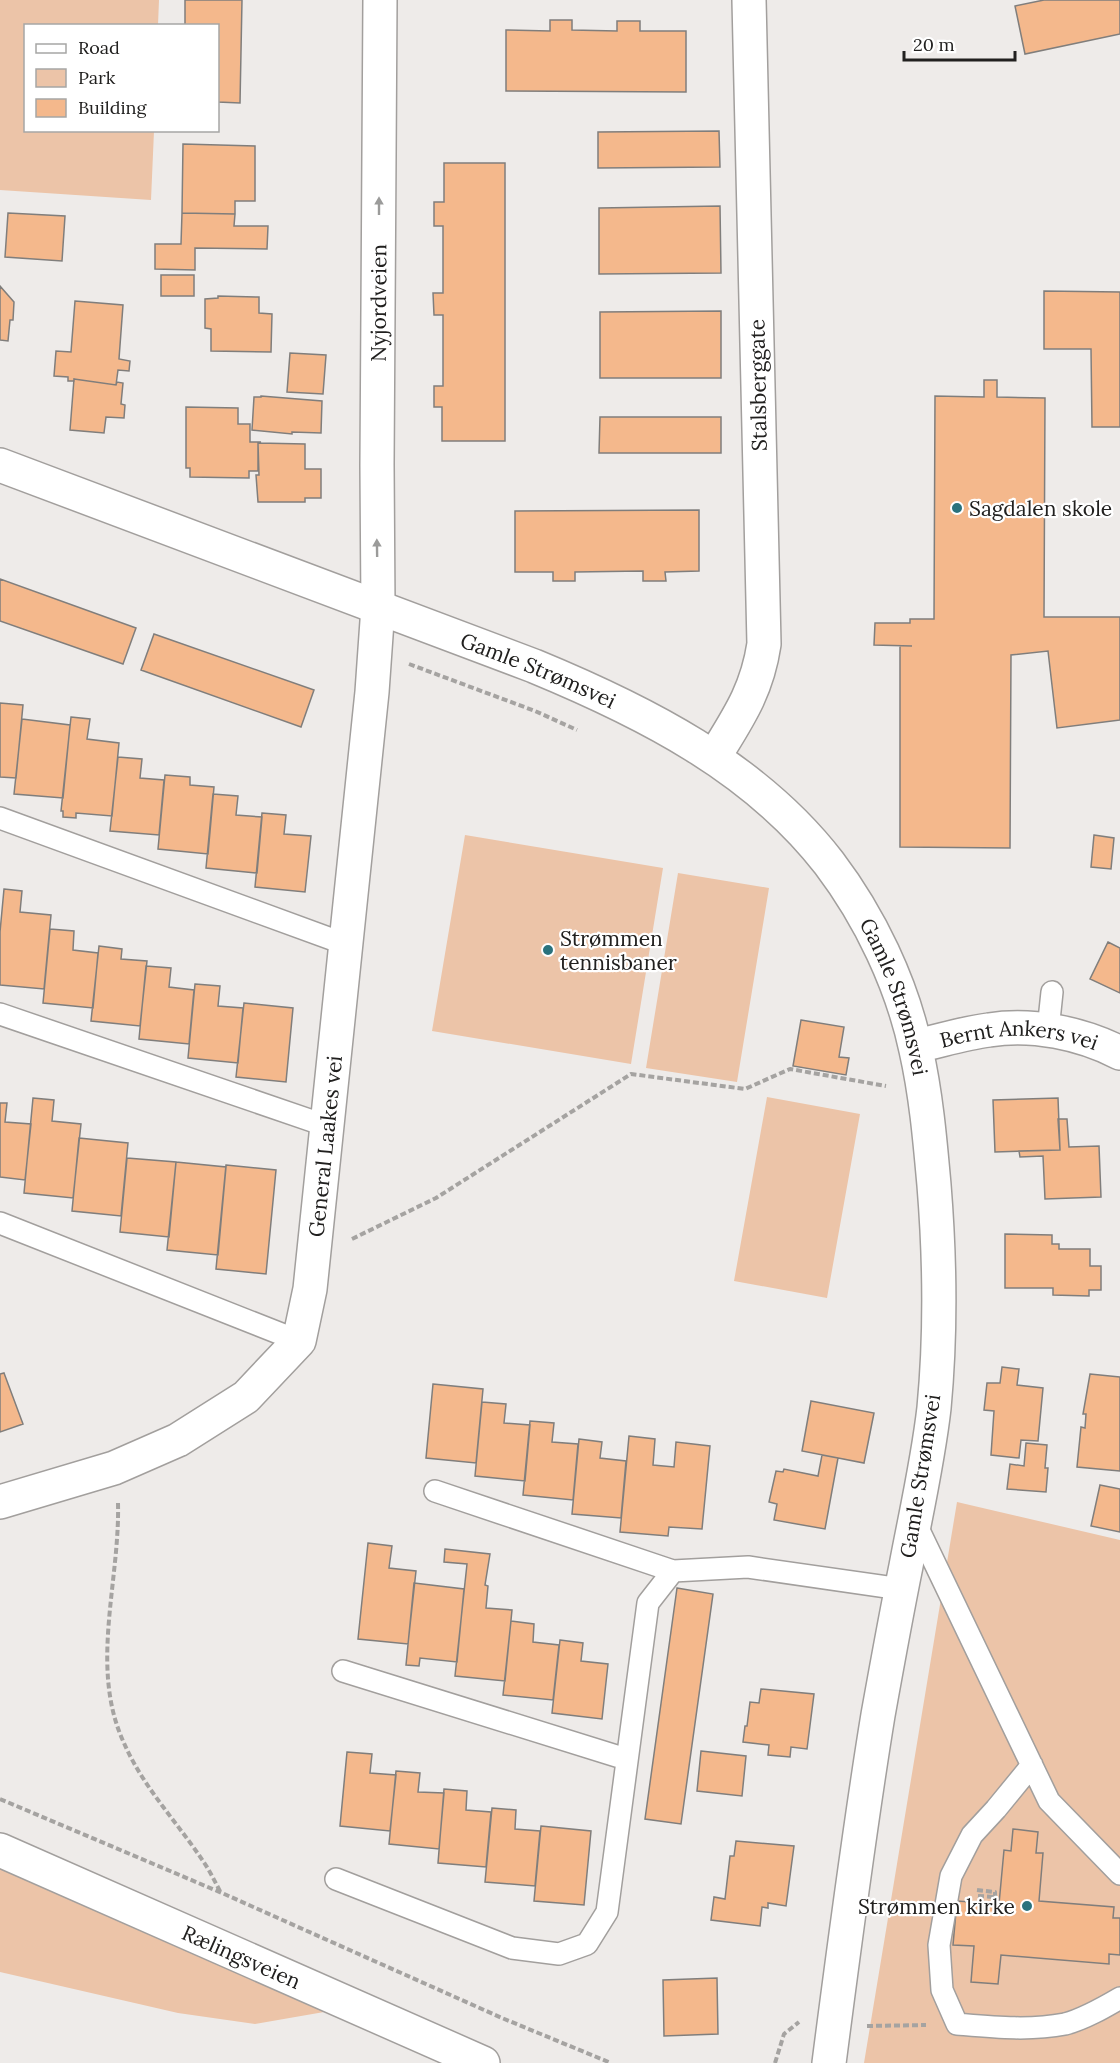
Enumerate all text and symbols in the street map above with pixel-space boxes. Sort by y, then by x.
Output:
legend [24,24,219,132]
scale bar [904,24,1015,62]
text: 20 m [913,33,955,56]
text: Road [78,36,120,59]
text: Park [78,66,116,89]
text: Building [78,96,148,119]
one-way arrow [374,197,384,216]
street label: Nyjordveien [364,244,392,362]
street label: Stalsberggate [743,319,773,451]
place label: Sagdalen skole [969,495,1112,522]
marker: Sagdalen skole [950,501,964,515]
one-way arrow [373,539,382,558]
street label: Gamle Strømsvei [457,626,621,714]
street label: Gamle Strømsvei [854,913,934,1078]
place label: Strømmen tennisbaner [560,925,677,976]
marker: Strømmen tennisbaner [541,943,555,957]
street label: Bernt Ankers vei [937,1014,1102,1056]
street label: General Laakes vei [302,1054,348,1238]
street label: Gamle Strømsvei [894,1392,946,1560]
place label: Strømmen kirke [858,1893,1015,1920]
marker: Strømmen kirke [1020,1899,1034,1913]
street label: Rælingsveien [178,1919,305,1995]

